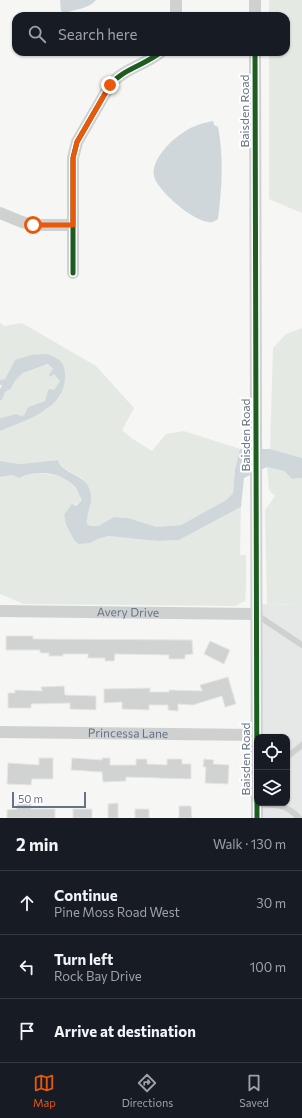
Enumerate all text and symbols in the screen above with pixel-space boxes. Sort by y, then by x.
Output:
search box [12,12,290,56]
icon: search [26,23,48,45]
text: Search here [58,25,137,43]
street label: Baisden Road [237,74,251,148]
route end [101,76,119,94]
route start [24,216,42,234]
street label: Baisden Road [238,398,252,472]
street label: Avery Drive [97,604,159,619]
street label: Baisden Road [238,722,252,796]
street label: Princessa Lane [88,725,168,740]
map controls [254,734,290,806]
button: locate [254,734,290,770]
button: layers [254,770,290,806]
scale bar [12,790,86,809]
text: 50 m [18,792,43,805]
text: 2 min [16,834,58,855]
text: Walk · 130 m [213,836,286,852]
text: Continue [54,886,118,904]
icon: ahead [16,892,38,914]
text: 30 m [256,895,286,911]
text: Pine Moss Road West [54,904,180,920]
text: Turn left [54,950,113,968]
icon: left [16,956,38,978]
text: 100 m [250,959,286,975]
text: Rock Bay Drive [54,968,142,984]
icon: arrive [16,1020,38,1042]
text: Arrive at destination [54,1022,196,1040]
tab: Map [33,1072,56,1109]
tab: Directions [122,1072,173,1109]
tab: Saved [239,1072,269,1109]

